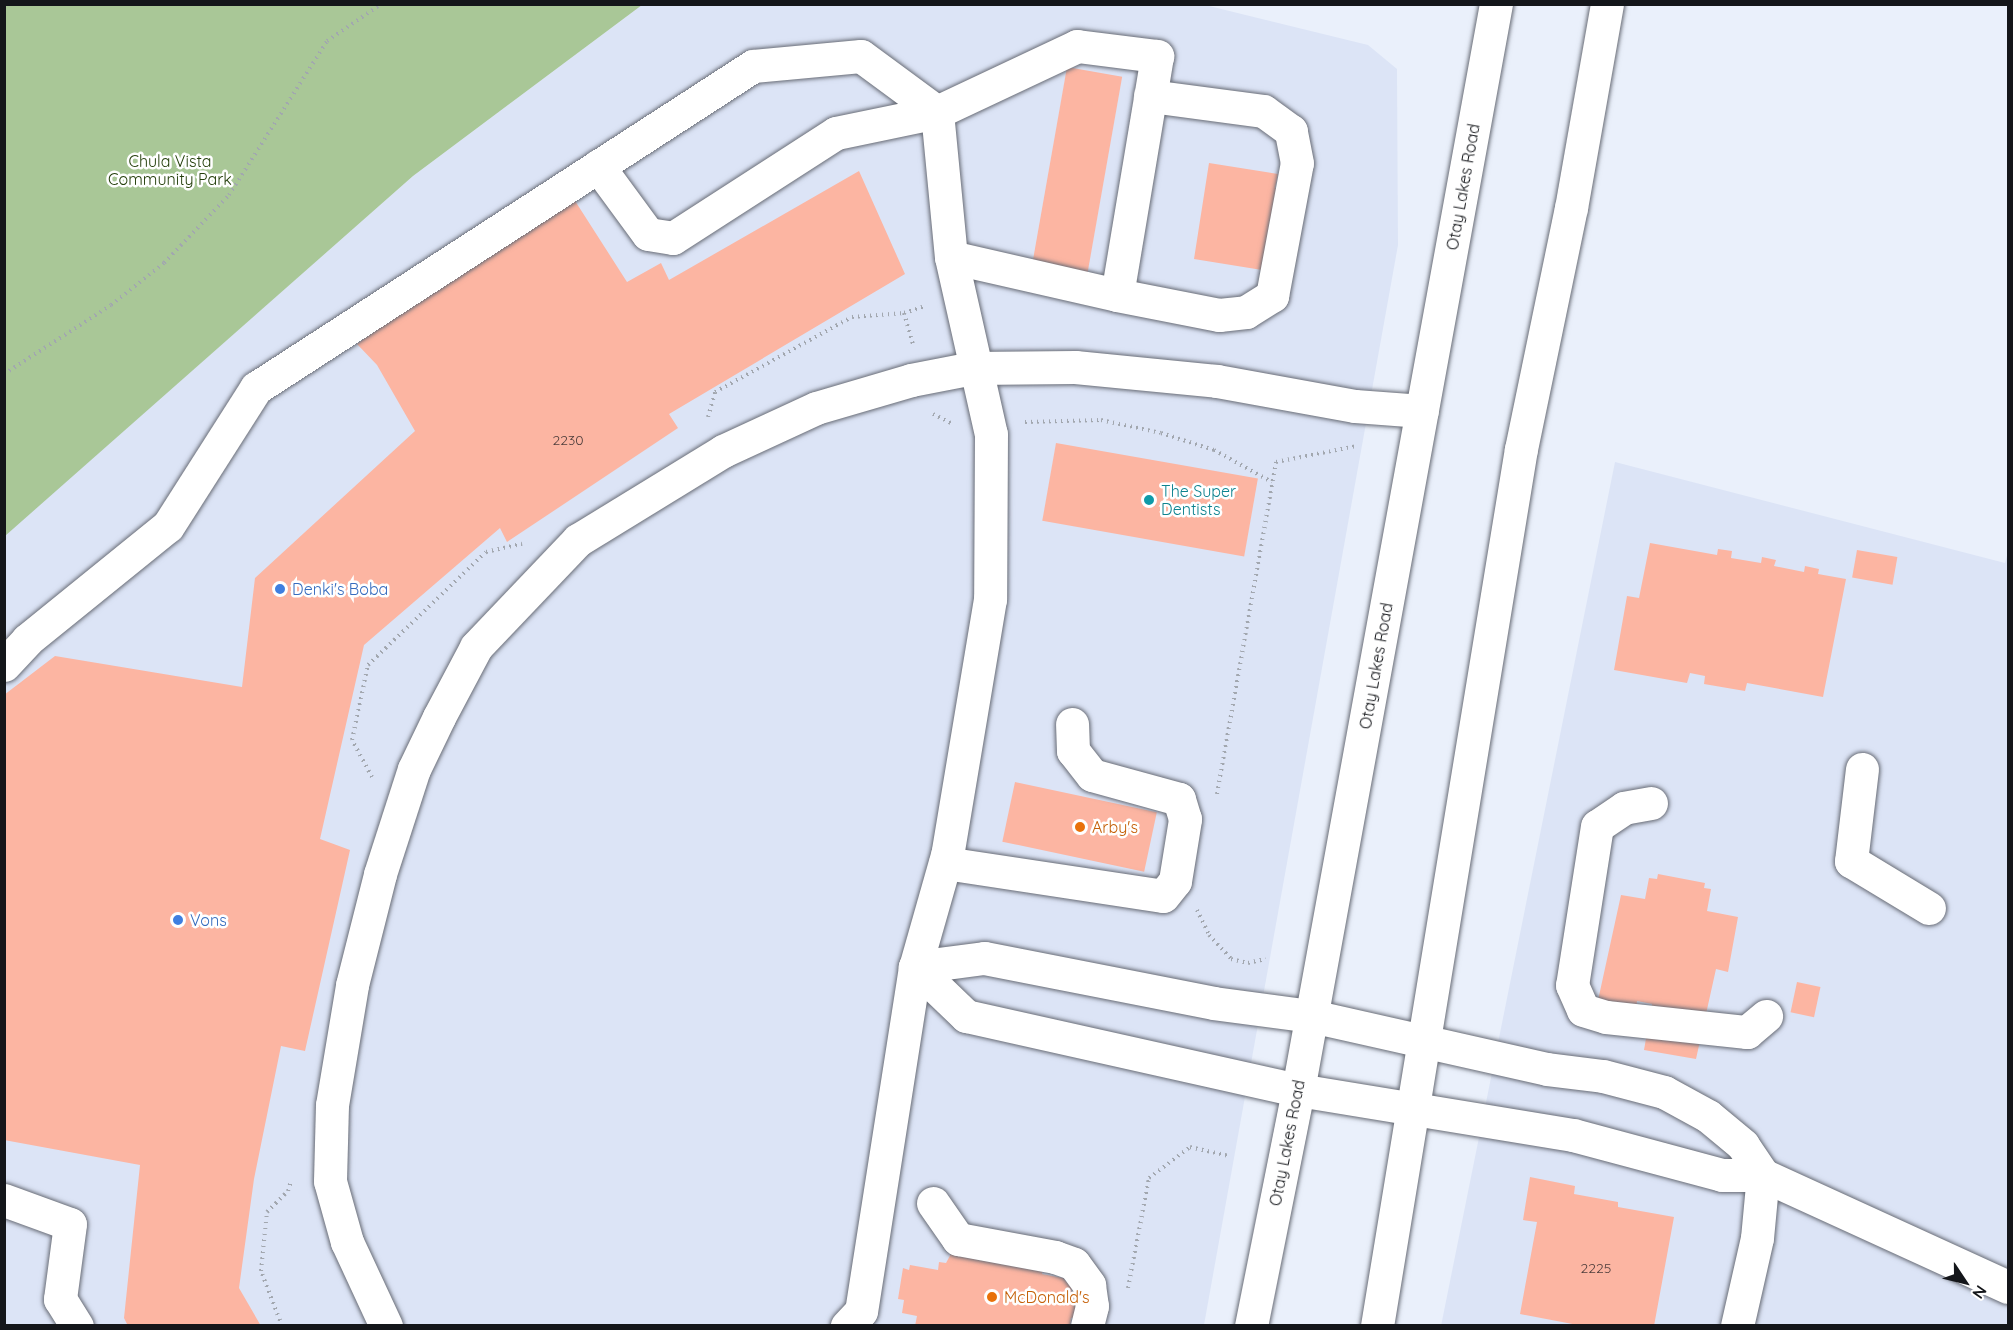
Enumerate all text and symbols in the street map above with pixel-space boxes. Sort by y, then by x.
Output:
street label: Otay Lakes Road [1442,122,1484,252]
park label: Chula Vista Community Park [108,151,232,189]
house number: 2230 [552,432,584,448]
place label: The Super Dentists [1161,481,1236,519]
marker: The Super Dentists [1142,493,1156,507]
place label: Denki's Boba [292,579,388,599]
marker: Denki's Boba [273,582,287,596]
street label: Otay Lakes Road [1355,601,1397,731]
place label: Arby's [1092,817,1138,837]
marker: Arby's [1073,820,1087,834]
place label: Vons [190,910,227,930]
marker: Vons [171,913,185,927]
street label: Otay Lakes Road [1265,1078,1309,1208]
north arrow [1935,1252,1995,1312]
house number: 2225 [1581,1260,1611,1276]
text: N [1968,1282,1991,1303]
place label: McDonald's [1004,1287,1090,1307]
marker: McDonald's [985,1290,999,1304]

